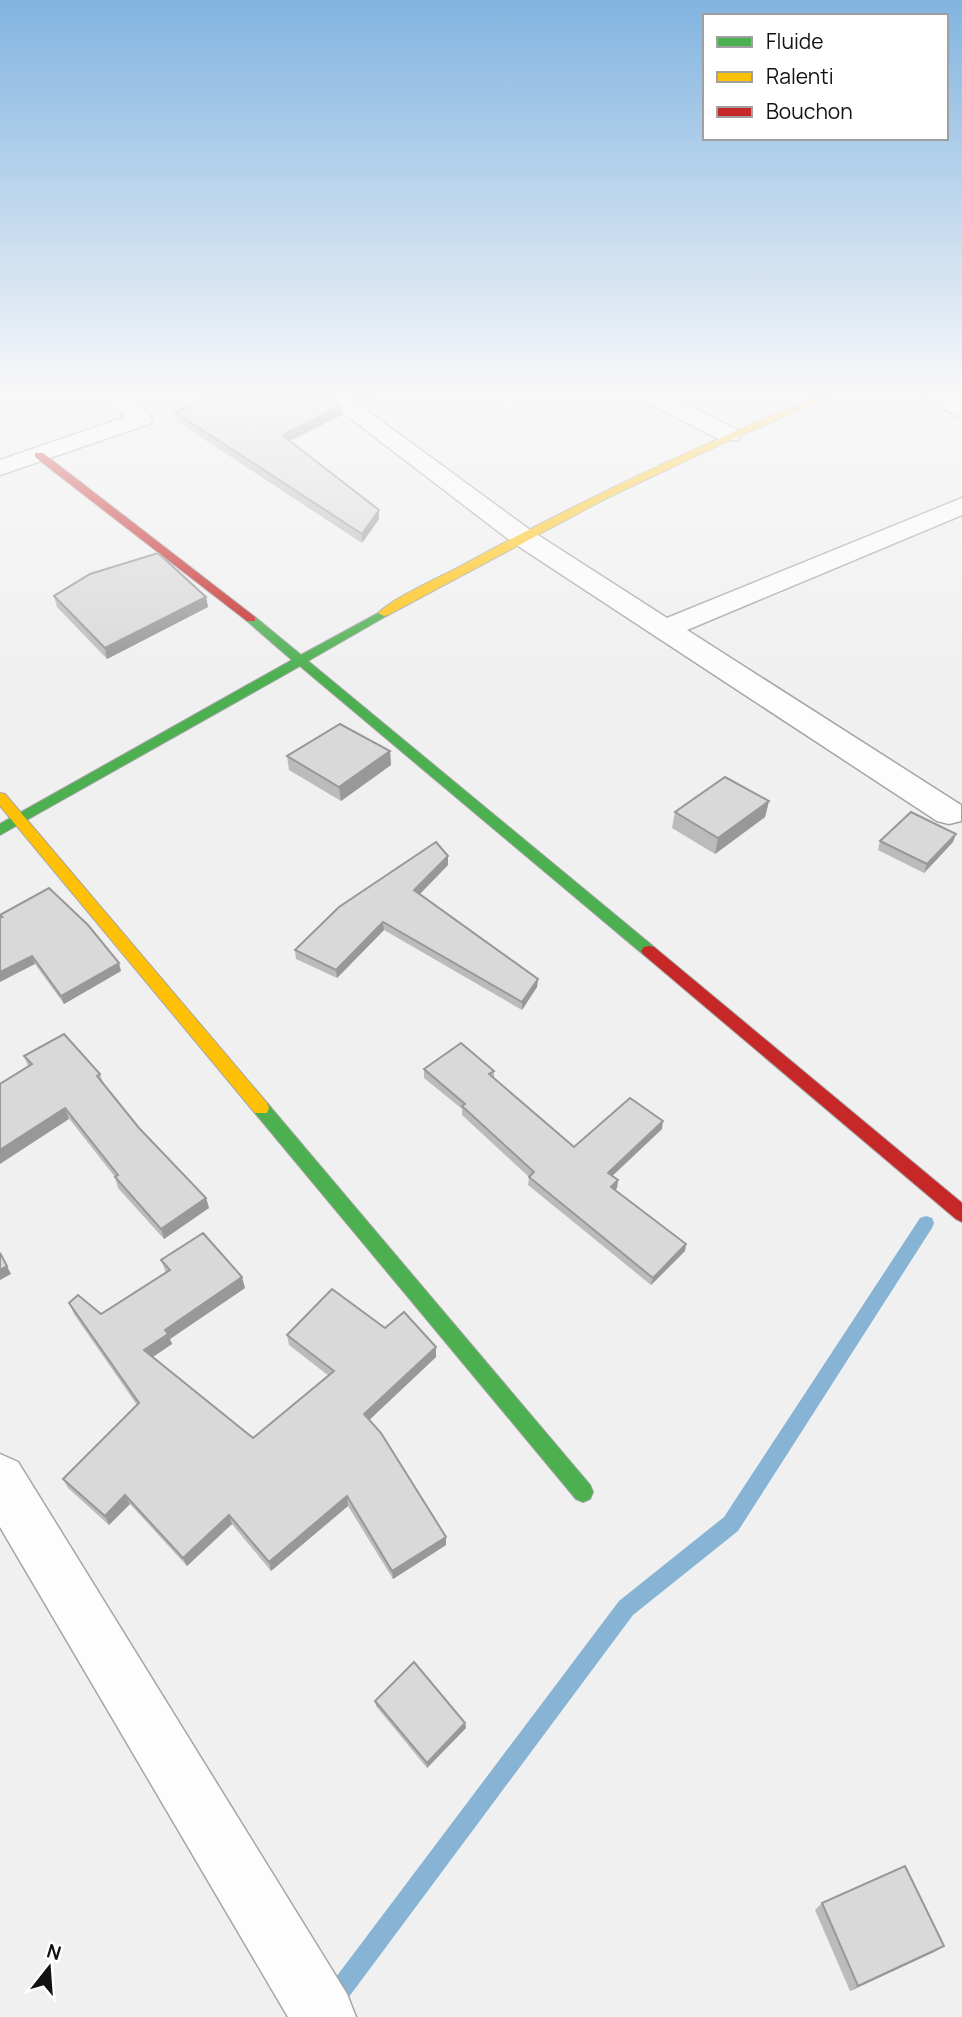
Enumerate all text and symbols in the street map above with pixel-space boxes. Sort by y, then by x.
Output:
legend [703,14,948,140]
text: Fluide [766,27,824,55]
text: Ralenti [766,62,834,90]
text: Bouchon [766,97,853,125]
north arrow [14,1933,84,2003]
text: N [44,1937,64,1966]

